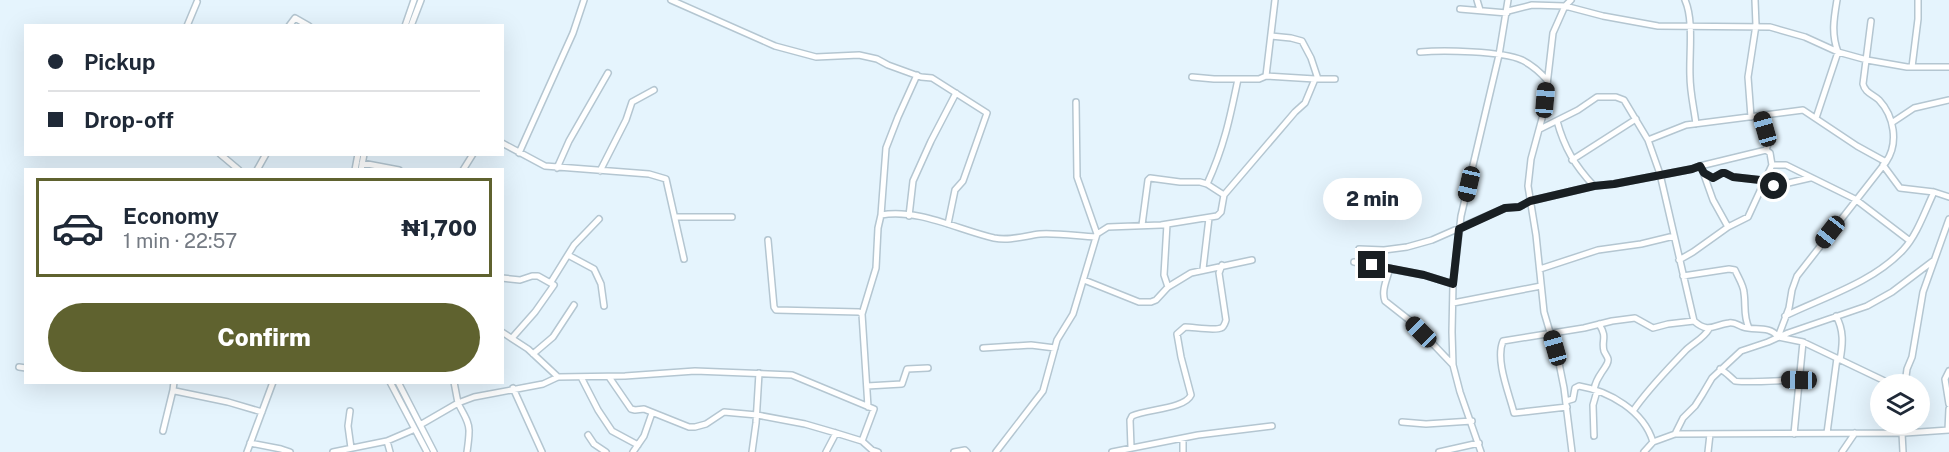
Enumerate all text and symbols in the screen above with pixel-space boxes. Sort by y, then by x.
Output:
text: Pickup [84,49,155,75]
car [1534,81,1556,119]
text: Drop-off [84,107,174,133]
car [1751,109,1779,149]
car [1456,164,1482,204]
route start [1760,172,1787,199]
callout: 2 min [1322,178,1422,220]
text: 2 min [1346,187,1399,211]
icon: car [51,201,105,255]
text: Economy [123,203,219,229]
car [1812,212,1848,252]
text: ₦1,700 [401,215,477,241]
text: 1 min · 22:57 [123,229,237,253]
route end [1358,251,1385,278]
button: Confirm [48,303,480,372]
car [1402,313,1440,351]
car [1541,328,1569,368]
car [1781,371,1817,389]
map controls [1870,374,1930,434]
button: layers [1870,374,1930,434]

